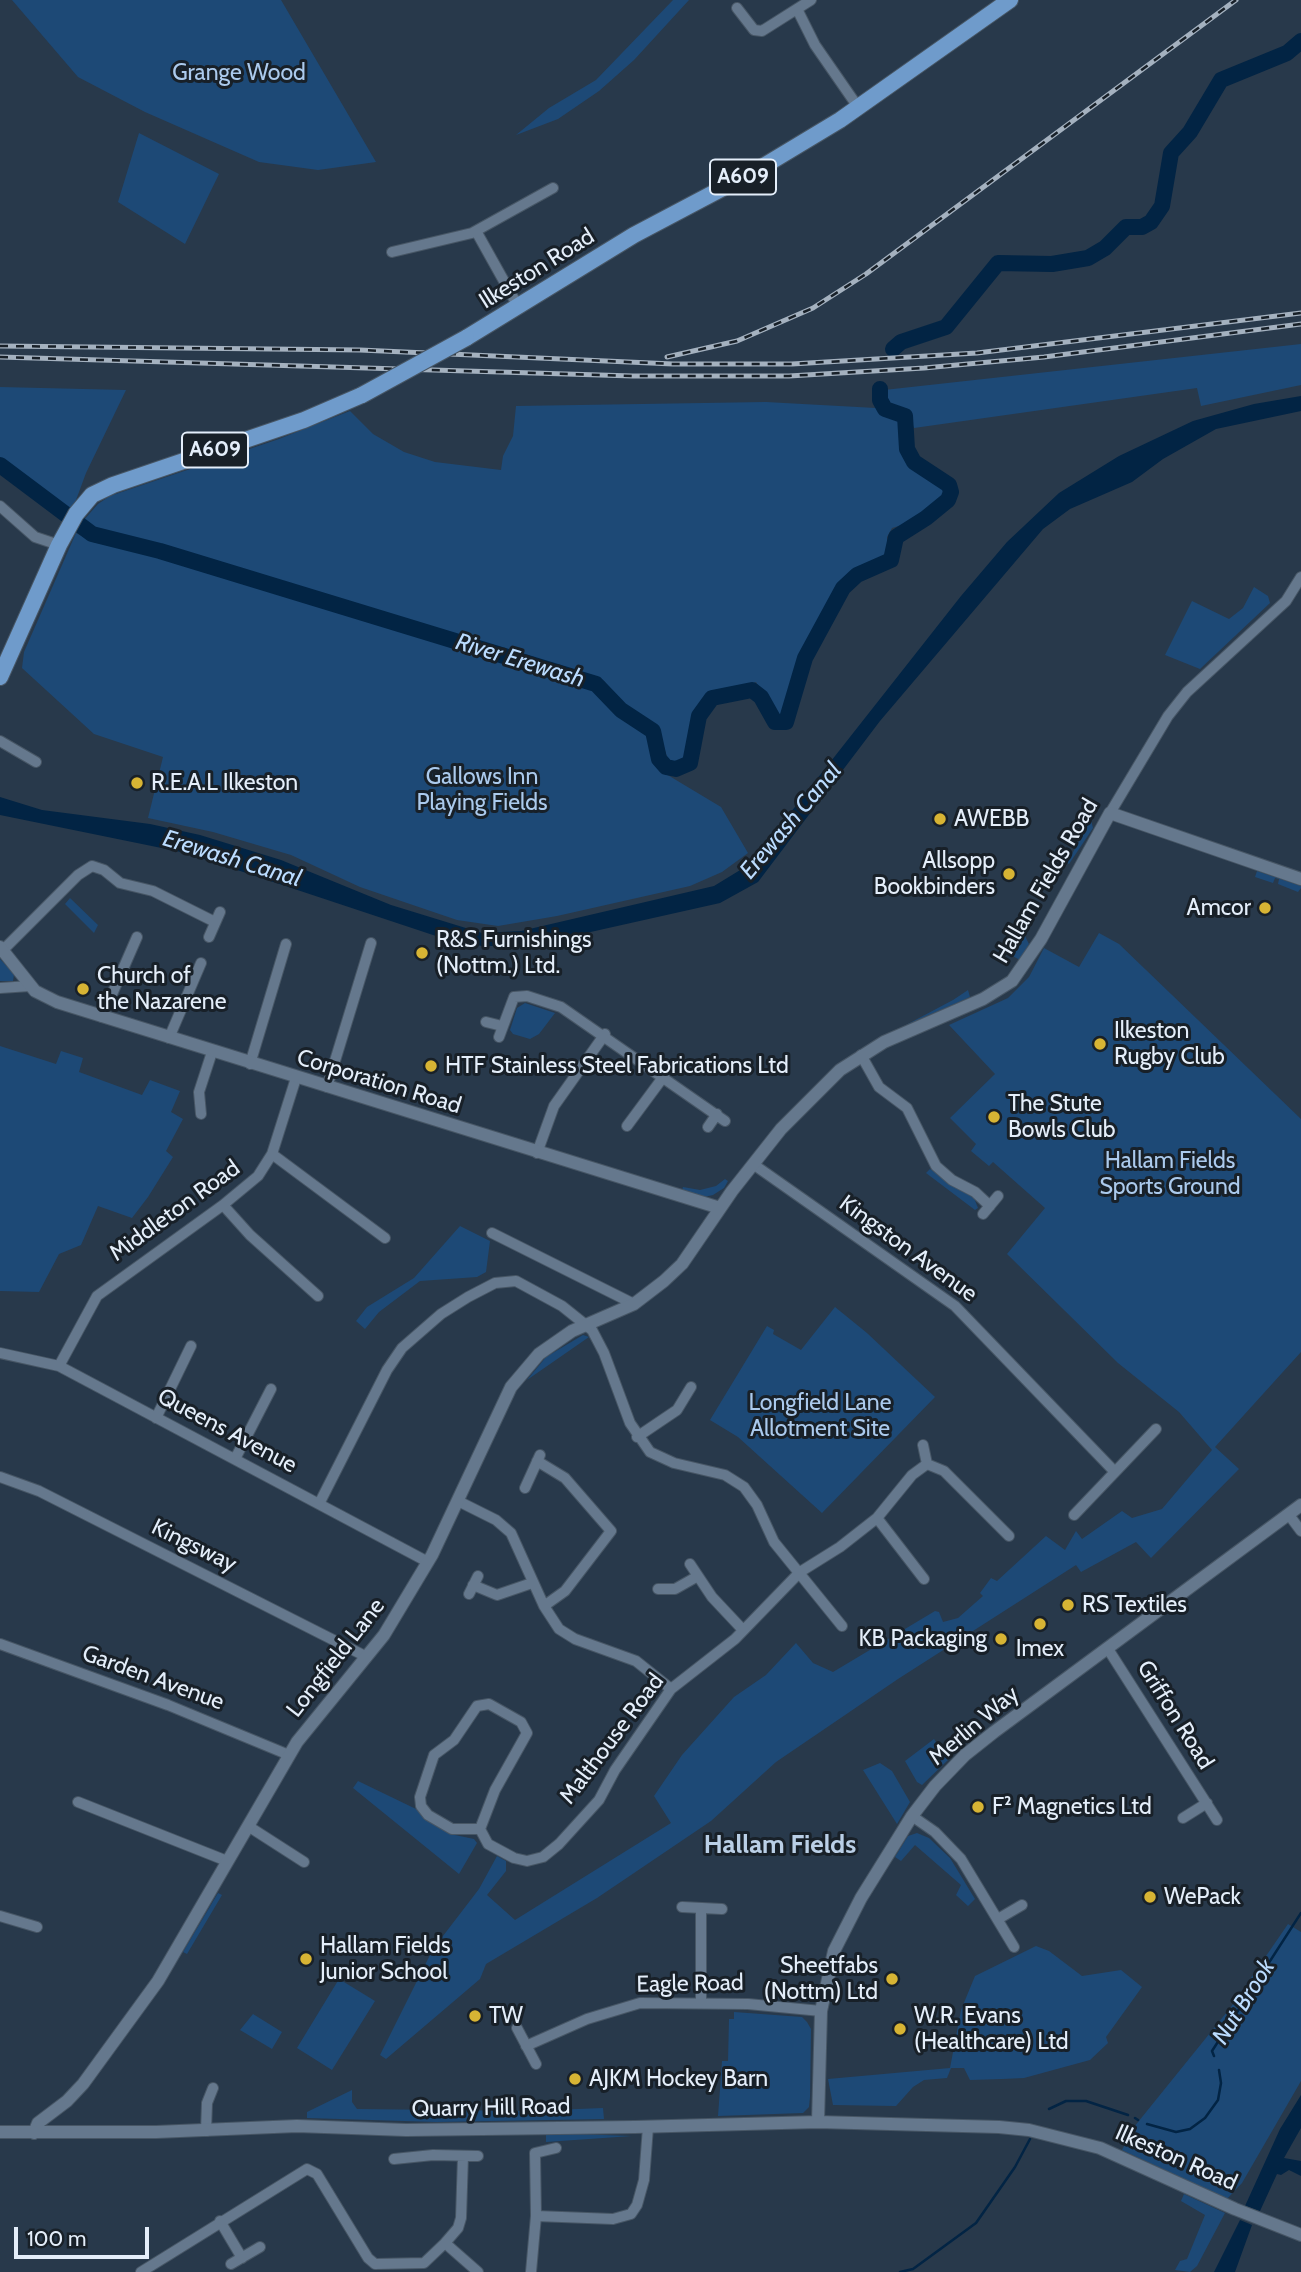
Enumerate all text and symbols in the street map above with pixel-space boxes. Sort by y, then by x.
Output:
park label: Grange Wood [172,59,306,87]
road number: A609 [710,160,776,194]
street label: Ilkeston Road [474,223,600,315]
road number: A609 [182,433,248,468]
water label: River Erewash [452,628,588,694]
water label: Erewash Canal [734,757,848,885]
park label: Gallows Inn Playing Fields [416,763,548,817]
place label: R.E.A.L Ilkeston [151,769,298,797]
marker: R.E.A.L Ilkeston [129,775,145,791]
street label: Hallam Fields Road [988,794,1104,968]
place label: AWEBB [954,805,1029,833]
marker: AWEBB [932,811,948,827]
water label: Erewash Canal [159,824,305,894]
place label: Allsopp Bookbinders [874,847,995,901]
marker: Allsopp Bookbinders [1001,866,1017,882]
place label: Amcor [1186,894,1251,922]
marker: Amcor [1257,900,1273,916]
place label: R&S Furnishings (Nottm.) Ltd. [436,926,591,980]
marker: R&S Furnishings (Nottm.) Ltd. [414,945,430,961]
place label: Church of the Nazarene [97,962,226,1016]
marker: Church of the Nazarene [75,981,91,997]
place label: Ilkeston Rugby Club [1114,1017,1225,1071]
marker: Ilkeston Rugby Club [1092,1036,1108,1052]
street label: Corporation Road [294,1044,464,1120]
place label: HTF Stainless Steel Fabrications Ltd [445,1052,789,1080]
marker: HTF Stainless Steel Fabrications Ltd [423,1058,439,1074]
place label: The Stute Bowls Club [1008,1090,1115,1144]
marker: The Stute Bowls Club [986,1109,1002,1125]
park label: Hallam Fields Sports Ground [1099,1147,1241,1201]
street label: Middleton Road [105,1155,245,1267]
street label: Kingston Avenue [834,1190,982,1308]
street label: Queens Avenue [153,1383,301,1479]
park label: Longfield Lane Allotment Site [749,1389,891,1443]
street label: Kingsway [147,1514,241,1578]
place label: RS Textiles [1082,1591,1187,1619]
street label: Longfield Lane [281,1593,391,1723]
marker: RS Textiles [1060,1597,1076,1613]
marker: Imex [1032,1616,1048,1632]
place label: KB Packaging [858,1625,987,1653]
marker: KB Packaging [993,1631,1009,1647]
place label: Imex [1016,1635,1064,1663]
street label: Garden Avenue [78,1640,228,1716]
street label: Griffon Road [1131,1656,1219,1774]
street label: Malthouse Road [554,1668,670,1810]
street label: Merlin Way [923,1680,1025,1772]
place label: F² Magnetics Ltd [992,1793,1152,1821]
marker: F² Magnetics Ltd [970,1799,986,1815]
district label: Hallam Fields [704,1829,856,1861]
place label: WePack [1164,1883,1241,1911]
marker: WePack [1142,1889,1158,1905]
place label: Hallam Fields Junior School [320,1932,450,1986]
marker: Hallam Fields Junior School [298,1951,314,1967]
place label: Sheetfabs (Nottm) Ltd [764,1952,878,2006]
water label: Nut Brook [1207,1954,1281,2050]
street label: Eagle Road [636,1969,744,1999]
marker: Sheetfabs (Nottm) Ltd [884,1971,900,1987]
place label: TW [489,2002,523,2030]
place label: W.R. Evans (Healthcare) Ltd [914,2002,1069,2056]
marker: TW [467,2008,483,2024]
marker: W.R. Evans (Healthcare) Ltd [892,2021,908,2037]
place label: AJKM Hockey Barn [589,2065,768,2093]
marker: AJKM Hockey Barn [567,2071,583,2087]
street label: Quarry Hill Road [411,2093,571,2123]
street label: Ilkeston Road [1111,2119,1241,2197]
scale bar [18,2212,152,2256]
text: 100 m [27,2226,86,2251]

